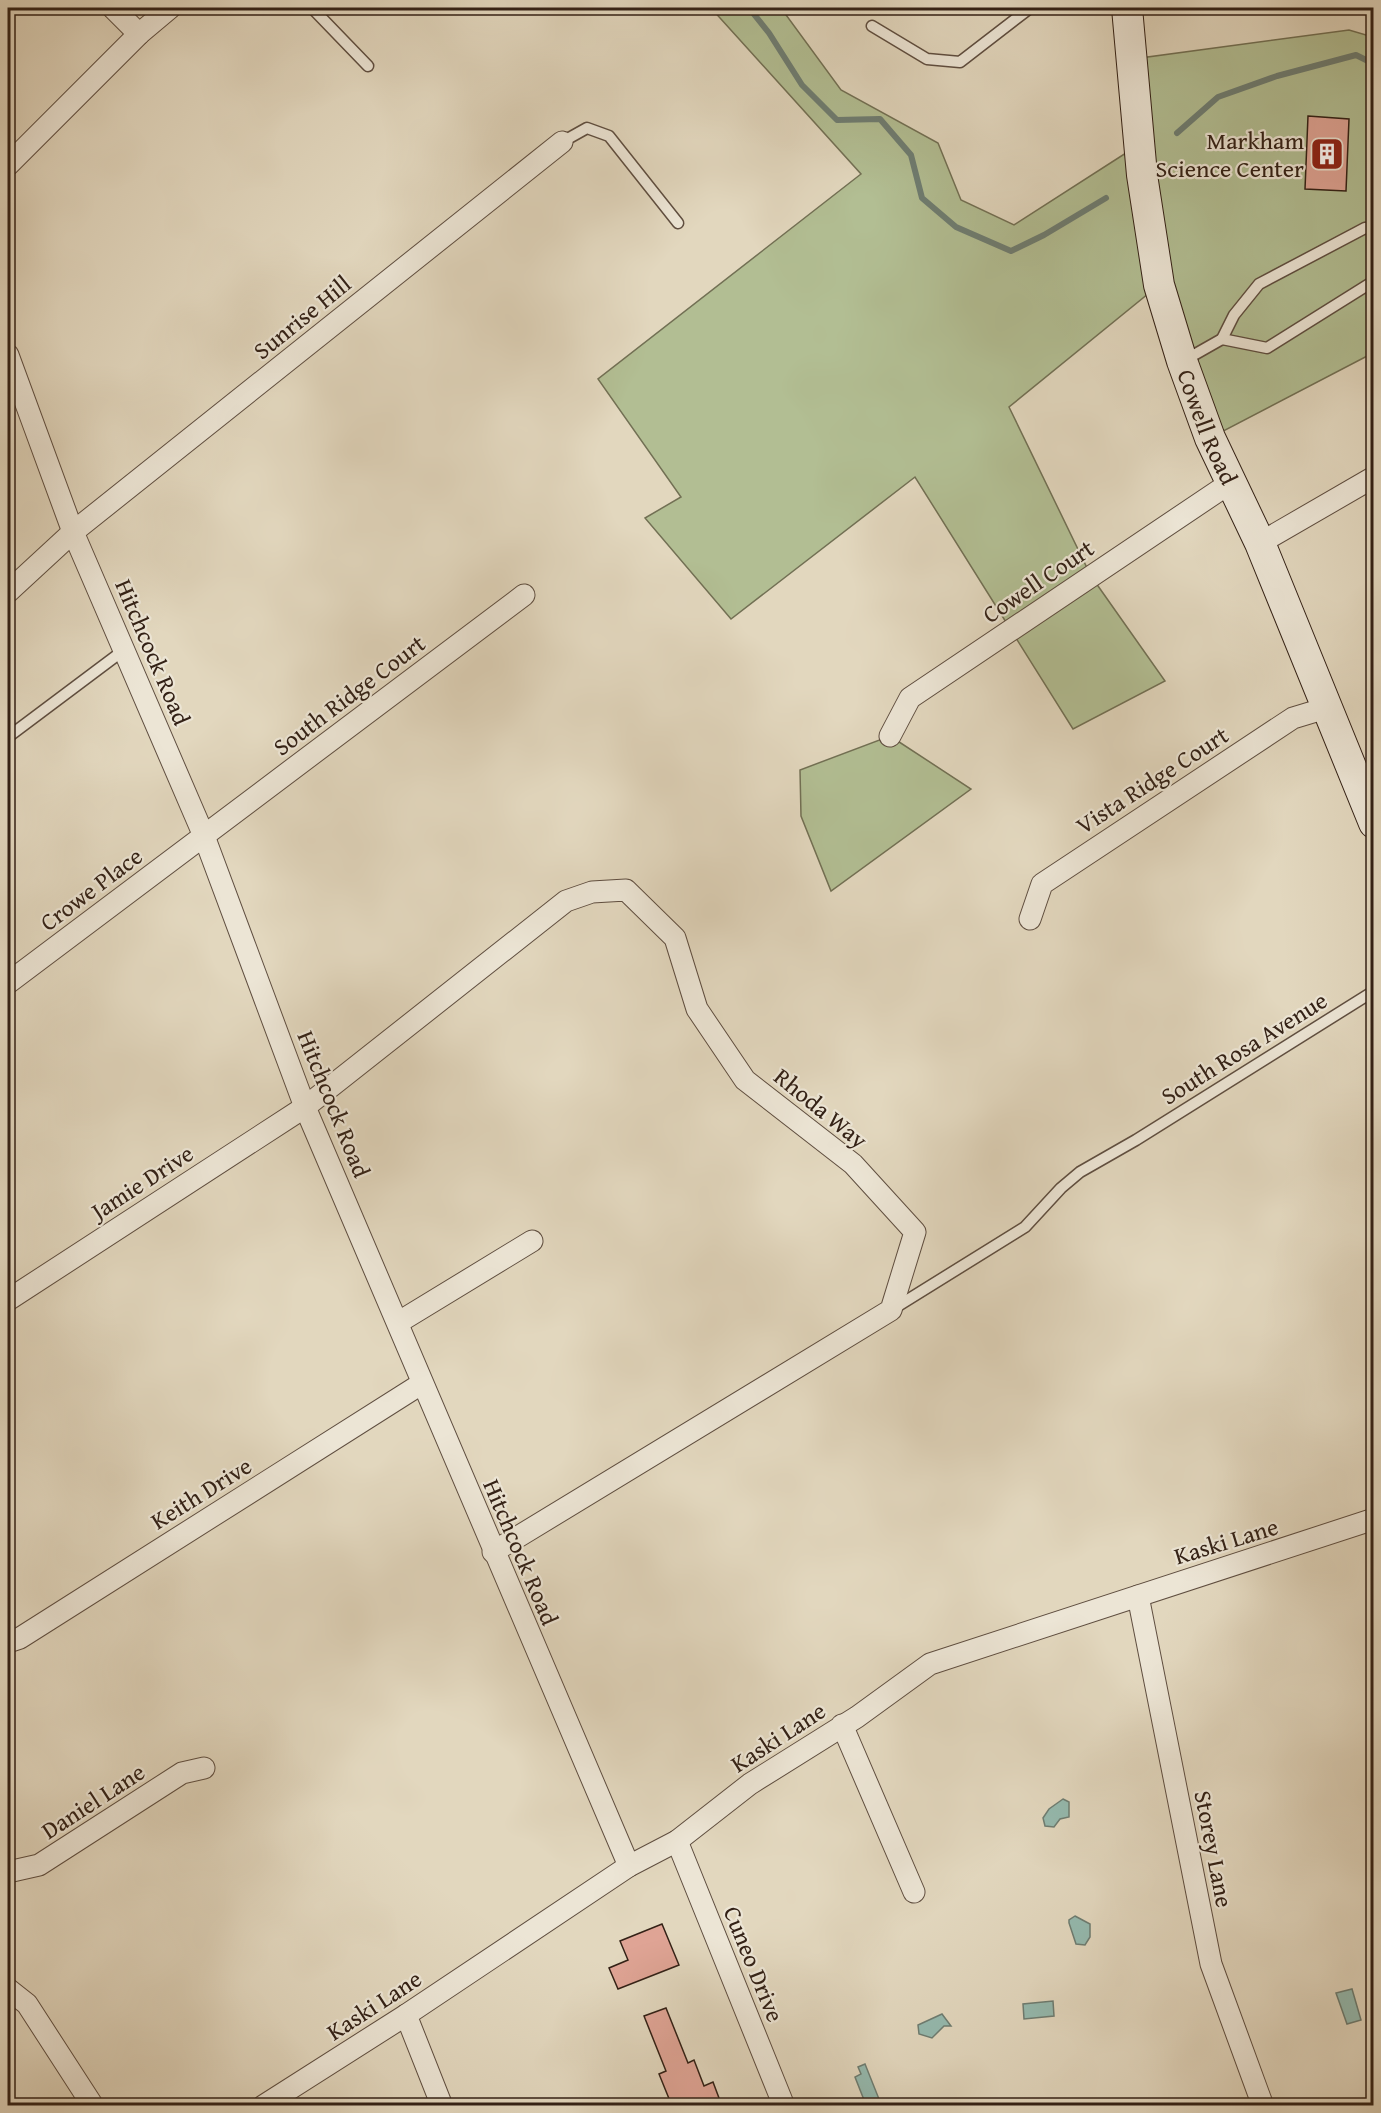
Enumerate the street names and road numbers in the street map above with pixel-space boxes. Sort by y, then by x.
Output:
street label: Sunrise Hill [246,266,359,367]
street label: Cowell Road [1169,364,1247,490]
street label: Cowell Court [975,530,1101,631]
street label: Hitchcock Road [106,573,200,731]
street label: South Ridge Court [266,626,433,764]
street label: Vista Ridge Court [1069,717,1236,842]
street label: Crowe Place [32,839,150,939]
street label: South Rosa Avenue [1154,983,1334,1113]
street label: Hitchcock Road [289,1025,379,1183]
street label: Rhoda Way [767,1059,875,1157]
street label: Jamie Drive [81,1136,200,1230]
street label: Keith Drive [144,1448,258,1538]
street label: Hitchcock Road [474,1473,568,1631]
street label: Kaski Lane [1170,1509,1282,1573]
street label: Kaski Lane [724,1693,832,1781]
street label: Daniel Lane [34,1754,152,1848]
street label: Storey Lane [1186,1788,1242,1910]
street label: Cuneo Drive [715,1901,793,2027]
street label: Kaski Lane [320,1961,428,2049]

